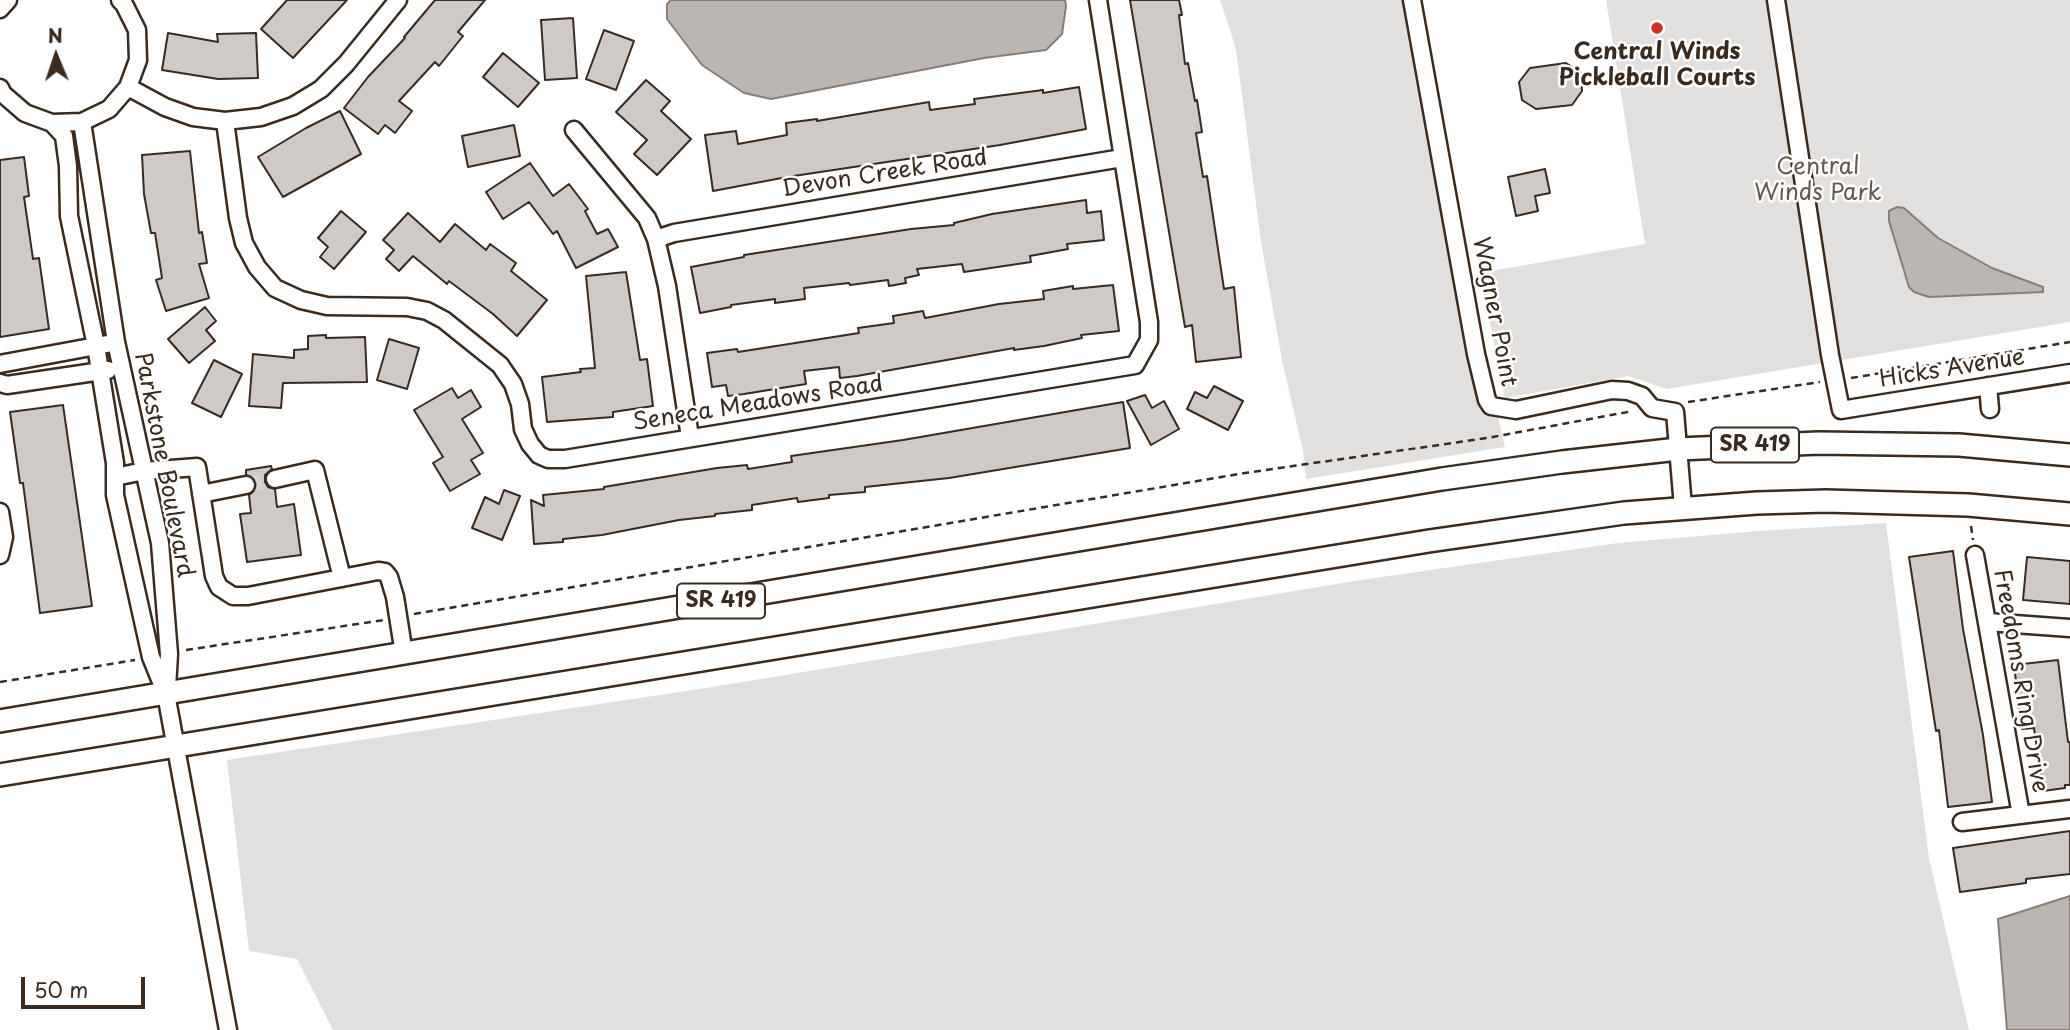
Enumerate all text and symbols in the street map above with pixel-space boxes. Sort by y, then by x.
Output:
marker: Central Winds Pickleball Courts [1649,20,1665,36]
north arrow [21,21,91,91]
text: N [47,21,63,49]
place label: Central Winds Pickleball Courts [1559,39,1755,93]
street label: Devon Creek Road [780,144,990,204]
park label: Central Winds Park [1754,154,1882,208]
street label: Wagner Point [1466,235,1522,389]
street label: Hicks Avenue [1877,344,2027,394]
street label: Parkstone Boulevard [128,350,198,580]
street label: Seneca Meadows Road [631,371,885,437]
road number: SR 419 [1711,428,1799,462]
street label: Freedoms Ring Drive [1987,567,2053,795]
road number: SR 419 [677,584,765,618]
scale bar [24,964,149,1008]
text: 50 m [34,973,88,1005]

